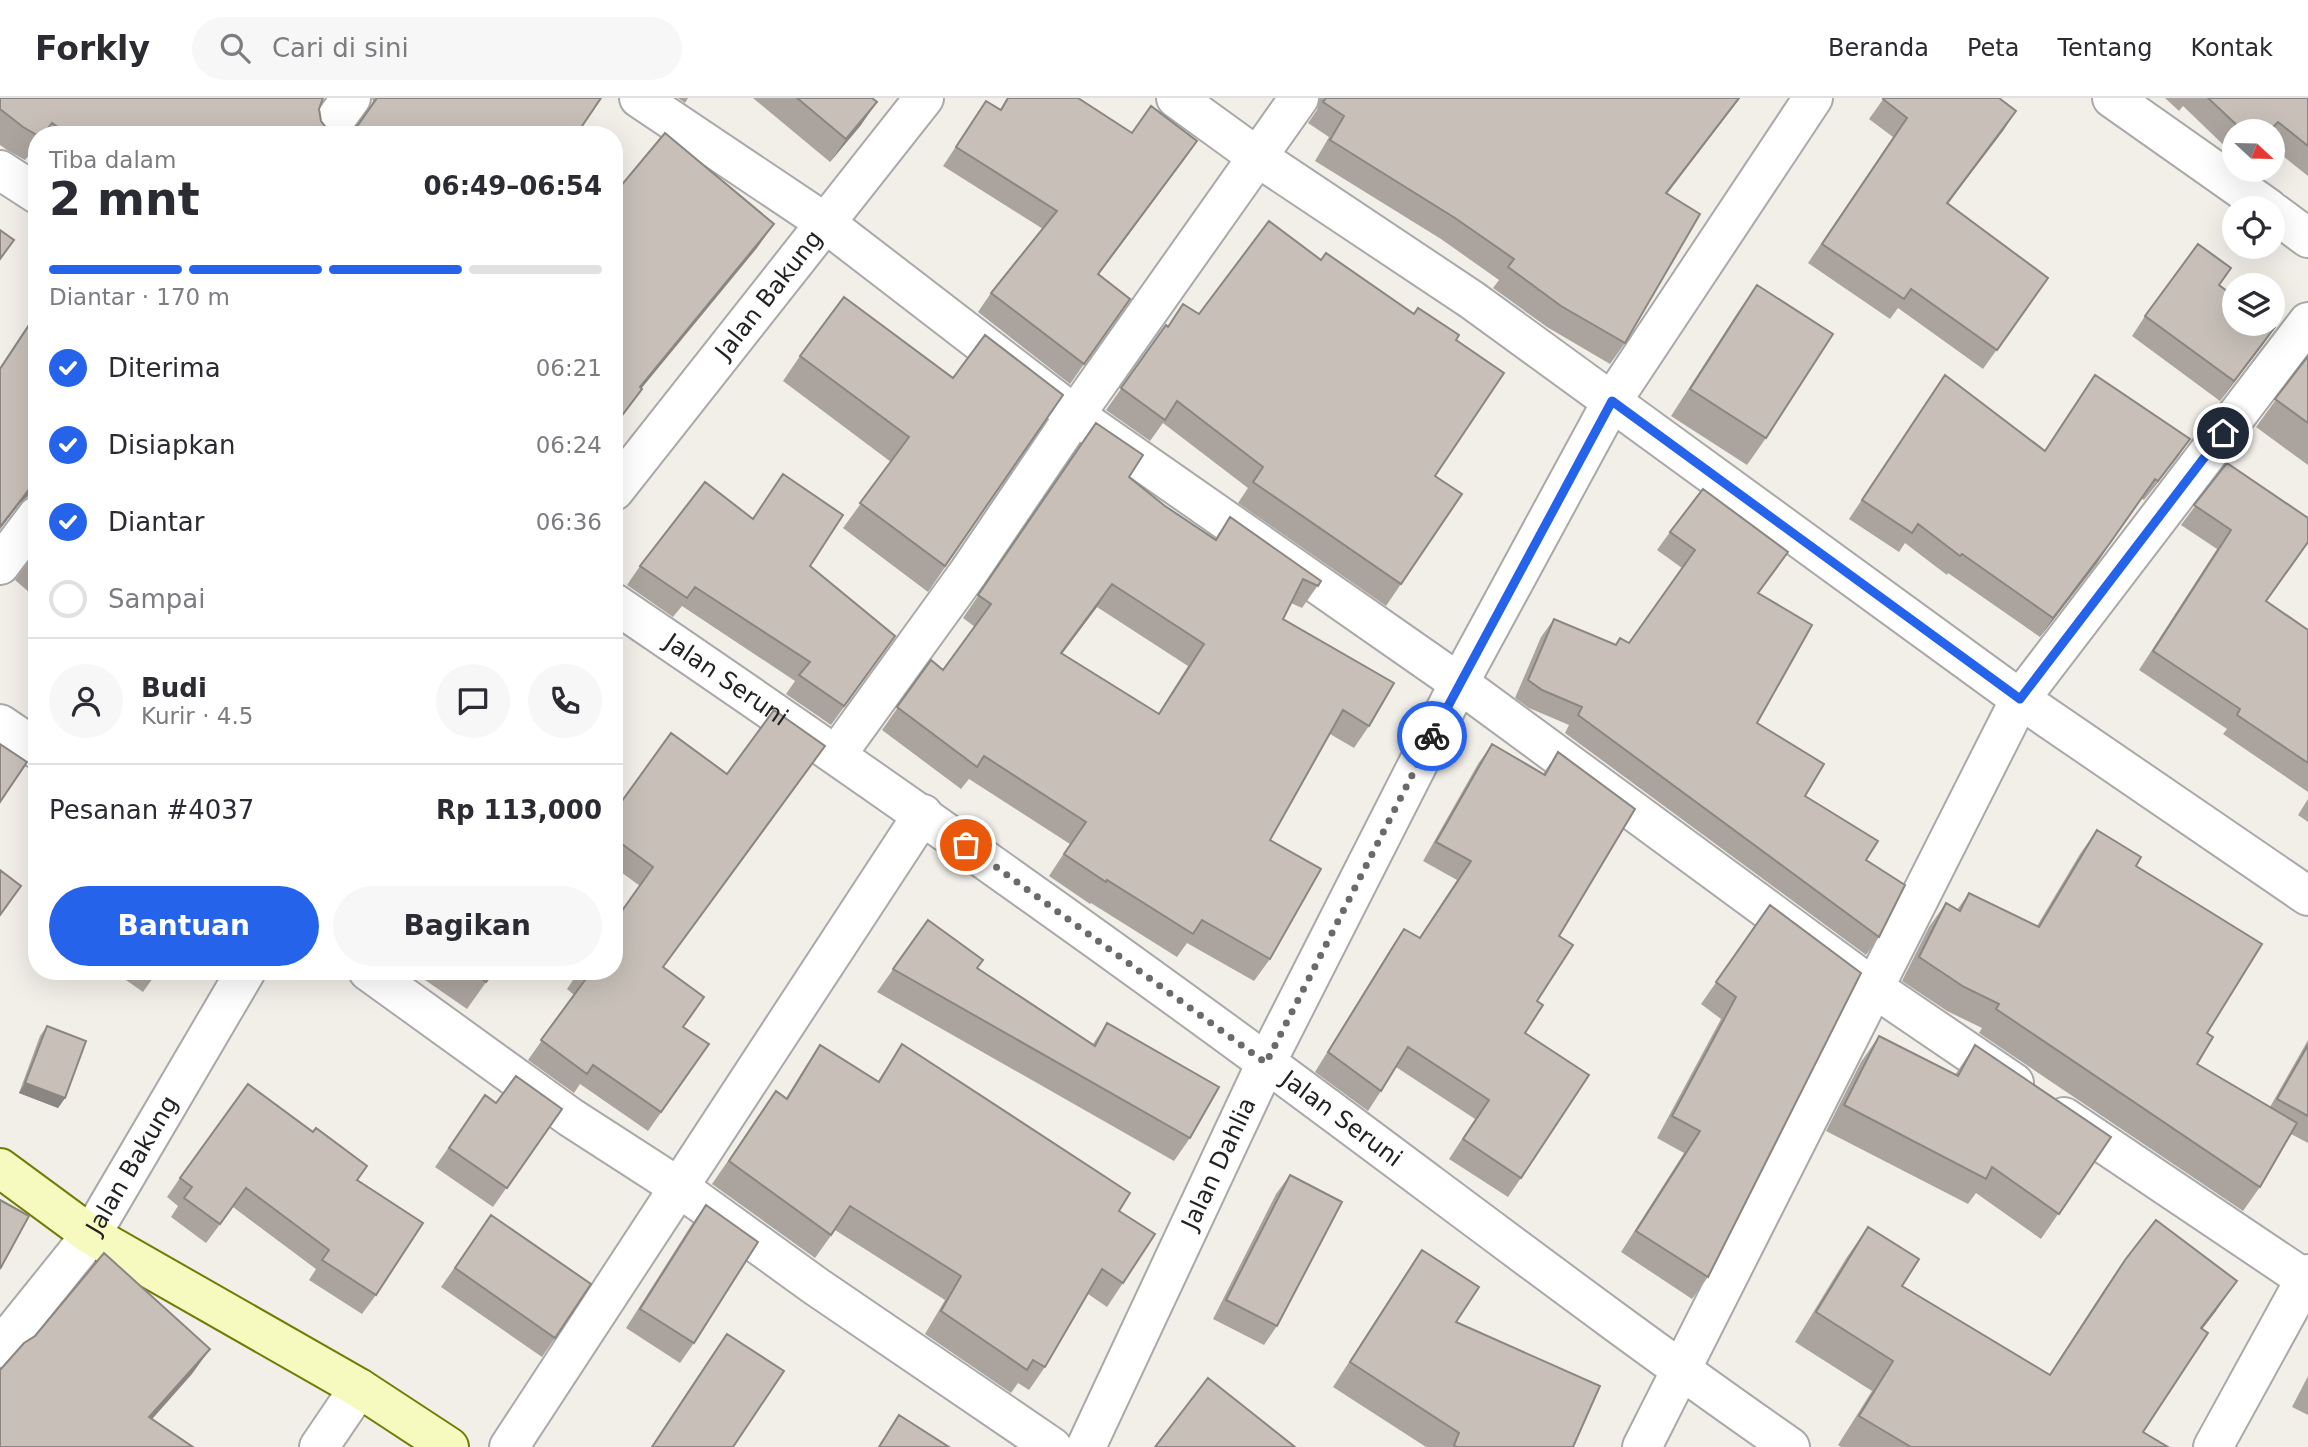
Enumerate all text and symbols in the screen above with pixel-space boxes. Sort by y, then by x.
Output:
search box [192,17,682,80]
text: Forkly [35,29,150,68]
icon: search [216,29,254,67]
text: Cari di sini [272,33,409,63]
text: Beranda [1828,34,1929,62]
text: Peta [1967,34,2019,62]
text: Tentang [2057,34,2153,62]
text: Kontak [2191,34,2273,62]
north arrow [2222,119,2286,182]
map controls [2222,119,2285,336]
text: Tiba dalam [49,147,176,173]
text: 06:49–06:54 [423,171,602,201]
text: 2 mnt [49,172,200,226]
button: locate [2222,196,2285,259]
street label: Jalan Bakung [708,225,828,366]
button: layers [2222,273,2285,336]
text: Diantar · 170 m [49,284,230,310]
icon: check [49,349,87,387]
text: Diterima [108,353,221,383]
text: 06:21 [536,355,602,381]
pin [2193,403,2253,463]
icon: home [2204,414,2242,452]
icon: check [49,426,87,464]
text: Disiapkan [108,430,235,460]
text: 06:24 [536,432,602,458]
icon: check [49,503,87,541]
text: Diantar [108,507,204,537]
text: 06:36 [536,509,602,535]
text: Sampai [108,584,205,614]
street label: Jalan Seruni [658,627,793,732]
button: person [49,664,123,738]
button: chat [436,664,510,738]
button: phone [528,664,602,738]
text: Budi [141,673,207,703]
courier [1397,701,1467,771]
text: Kurir · 4.5 [141,703,253,729]
icon: bike [1413,717,1451,755]
text: Pesanan #4037 [49,795,254,825]
text: Rp 113,000 [436,795,602,825]
pin [936,815,996,875]
icon: bag [947,826,985,864]
button: Bantuan [49,886,319,966]
button: Bagikan [333,886,602,966]
street label: Jalan Seruni [1274,1064,1408,1173]
street label: Jalan Bakung [79,1091,184,1241]
street label: Jalan Dahlia [1175,1093,1262,1236]

